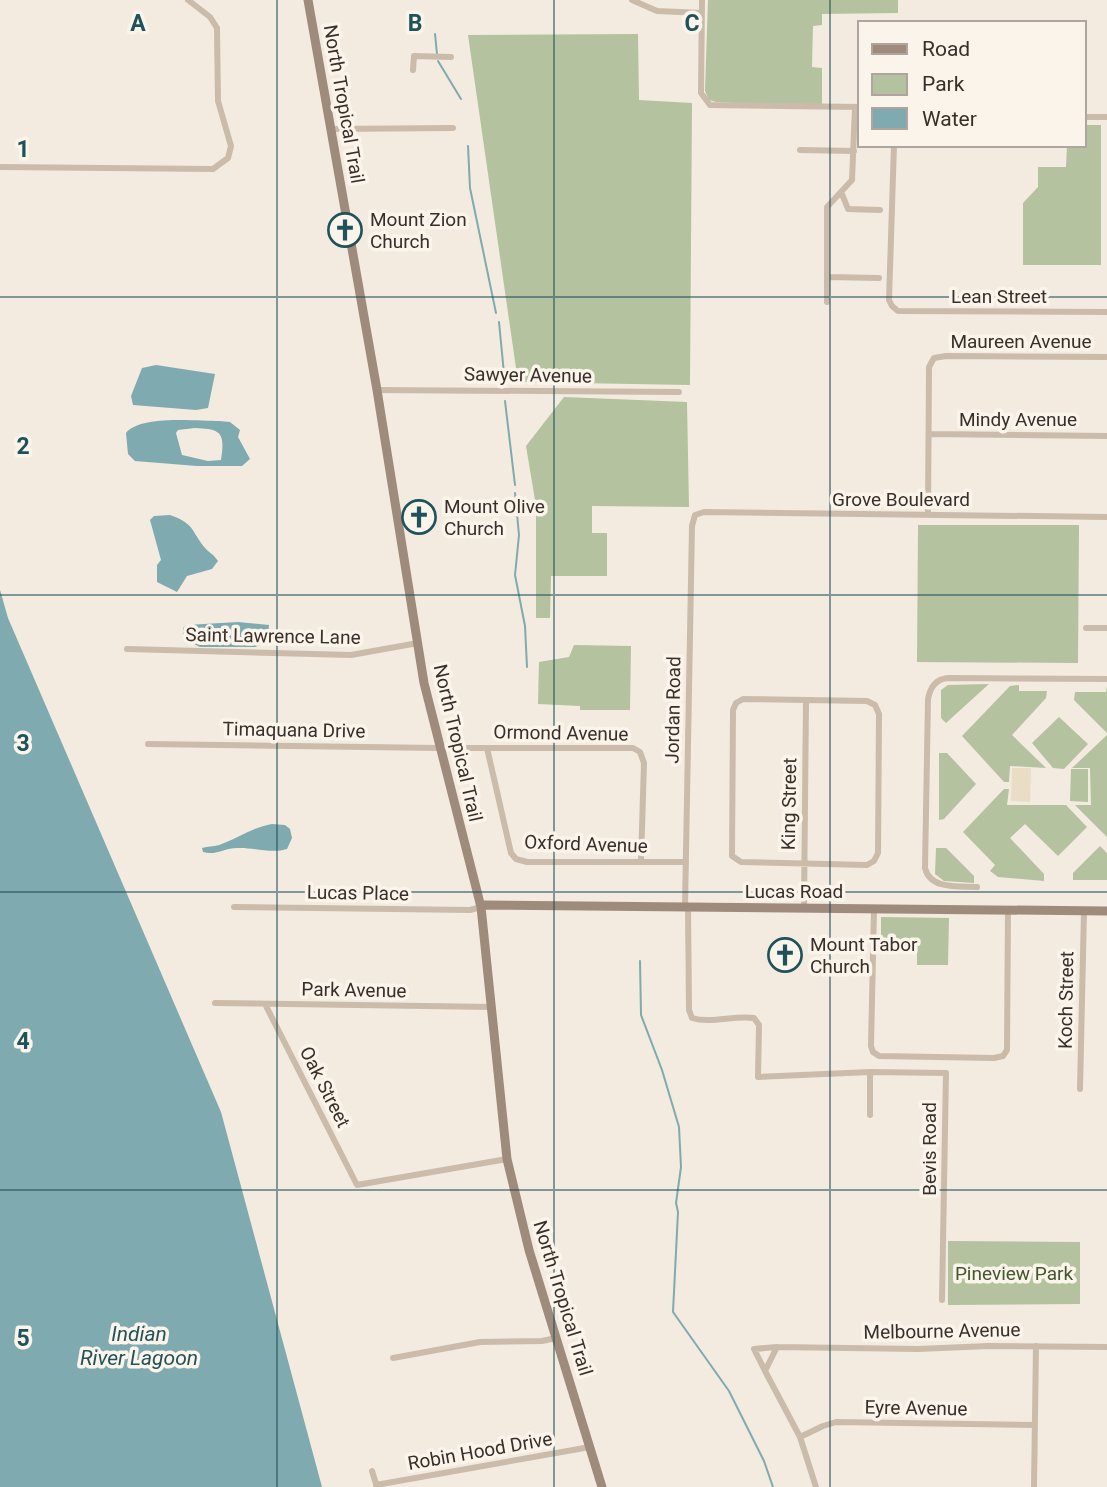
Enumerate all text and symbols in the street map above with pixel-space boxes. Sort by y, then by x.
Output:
text: A [130,10,146,37]
text: B [408,10,422,37]
text: C [684,10,700,37]
legend [858,21,1086,147]
street label: North Tropical Trail [319,23,369,185]
text: Road [922,37,970,61]
text: Park [922,72,965,96]
text: Water [922,107,977,131]
text: 1 [16,136,30,163]
place label: Mount Zion Church [370,208,467,253]
church icon: Mount Zion Church [326,211,364,249]
street label: Lean Street [951,285,1047,308]
street label: Maureen Avenue [950,330,1092,353]
street label: Sawyer Avenue [464,362,592,388]
street label: Mindy Avenue [959,408,1077,431]
text: 2 [16,433,30,460]
street label: Grove Boulevard [832,488,970,511]
place label: Mount Olive Church [444,495,545,540]
church icon: Mount Olive Church [400,498,438,536]
street label: Saint Lawrence Lane [185,623,361,649]
street label: Jordan Road [661,656,685,764]
street label: North Tropical Trail [429,662,487,824]
street label: Timaquana Drive [222,717,366,743]
street label: Ormond Avenue [493,720,629,746]
text: 3 [16,730,30,757]
street label: King Street [777,758,801,850]
street label: Oxford Avenue [524,830,648,858]
street label: Lucas Road [745,880,843,903]
street label: Lucas Place [307,881,409,905]
place label: Mount Tabor Church [810,933,918,978]
church icon: Mount Tabor Church [766,936,804,974]
street label: Koch Street [1054,951,1078,1049]
street label: Park Avenue [301,978,407,1002]
text: 4 [16,1028,30,1055]
street label: Oak Street [295,1043,355,1131]
street label: Bevis Road [918,1102,941,1196]
street label: North Tropical Trail [528,1218,598,1378]
park label: Pineview Park [955,1262,1073,1285]
street label: Melbourne Avenue [863,1318,1021,1344]
water label: Indian River Lagoon [80,1322,198,1370]
text: 5 [16,1325,30,1352]
street label: Eyre Avenue [864,1396,968,1420]
street label: Robin Hood Drive [406,1427,554,1475]

